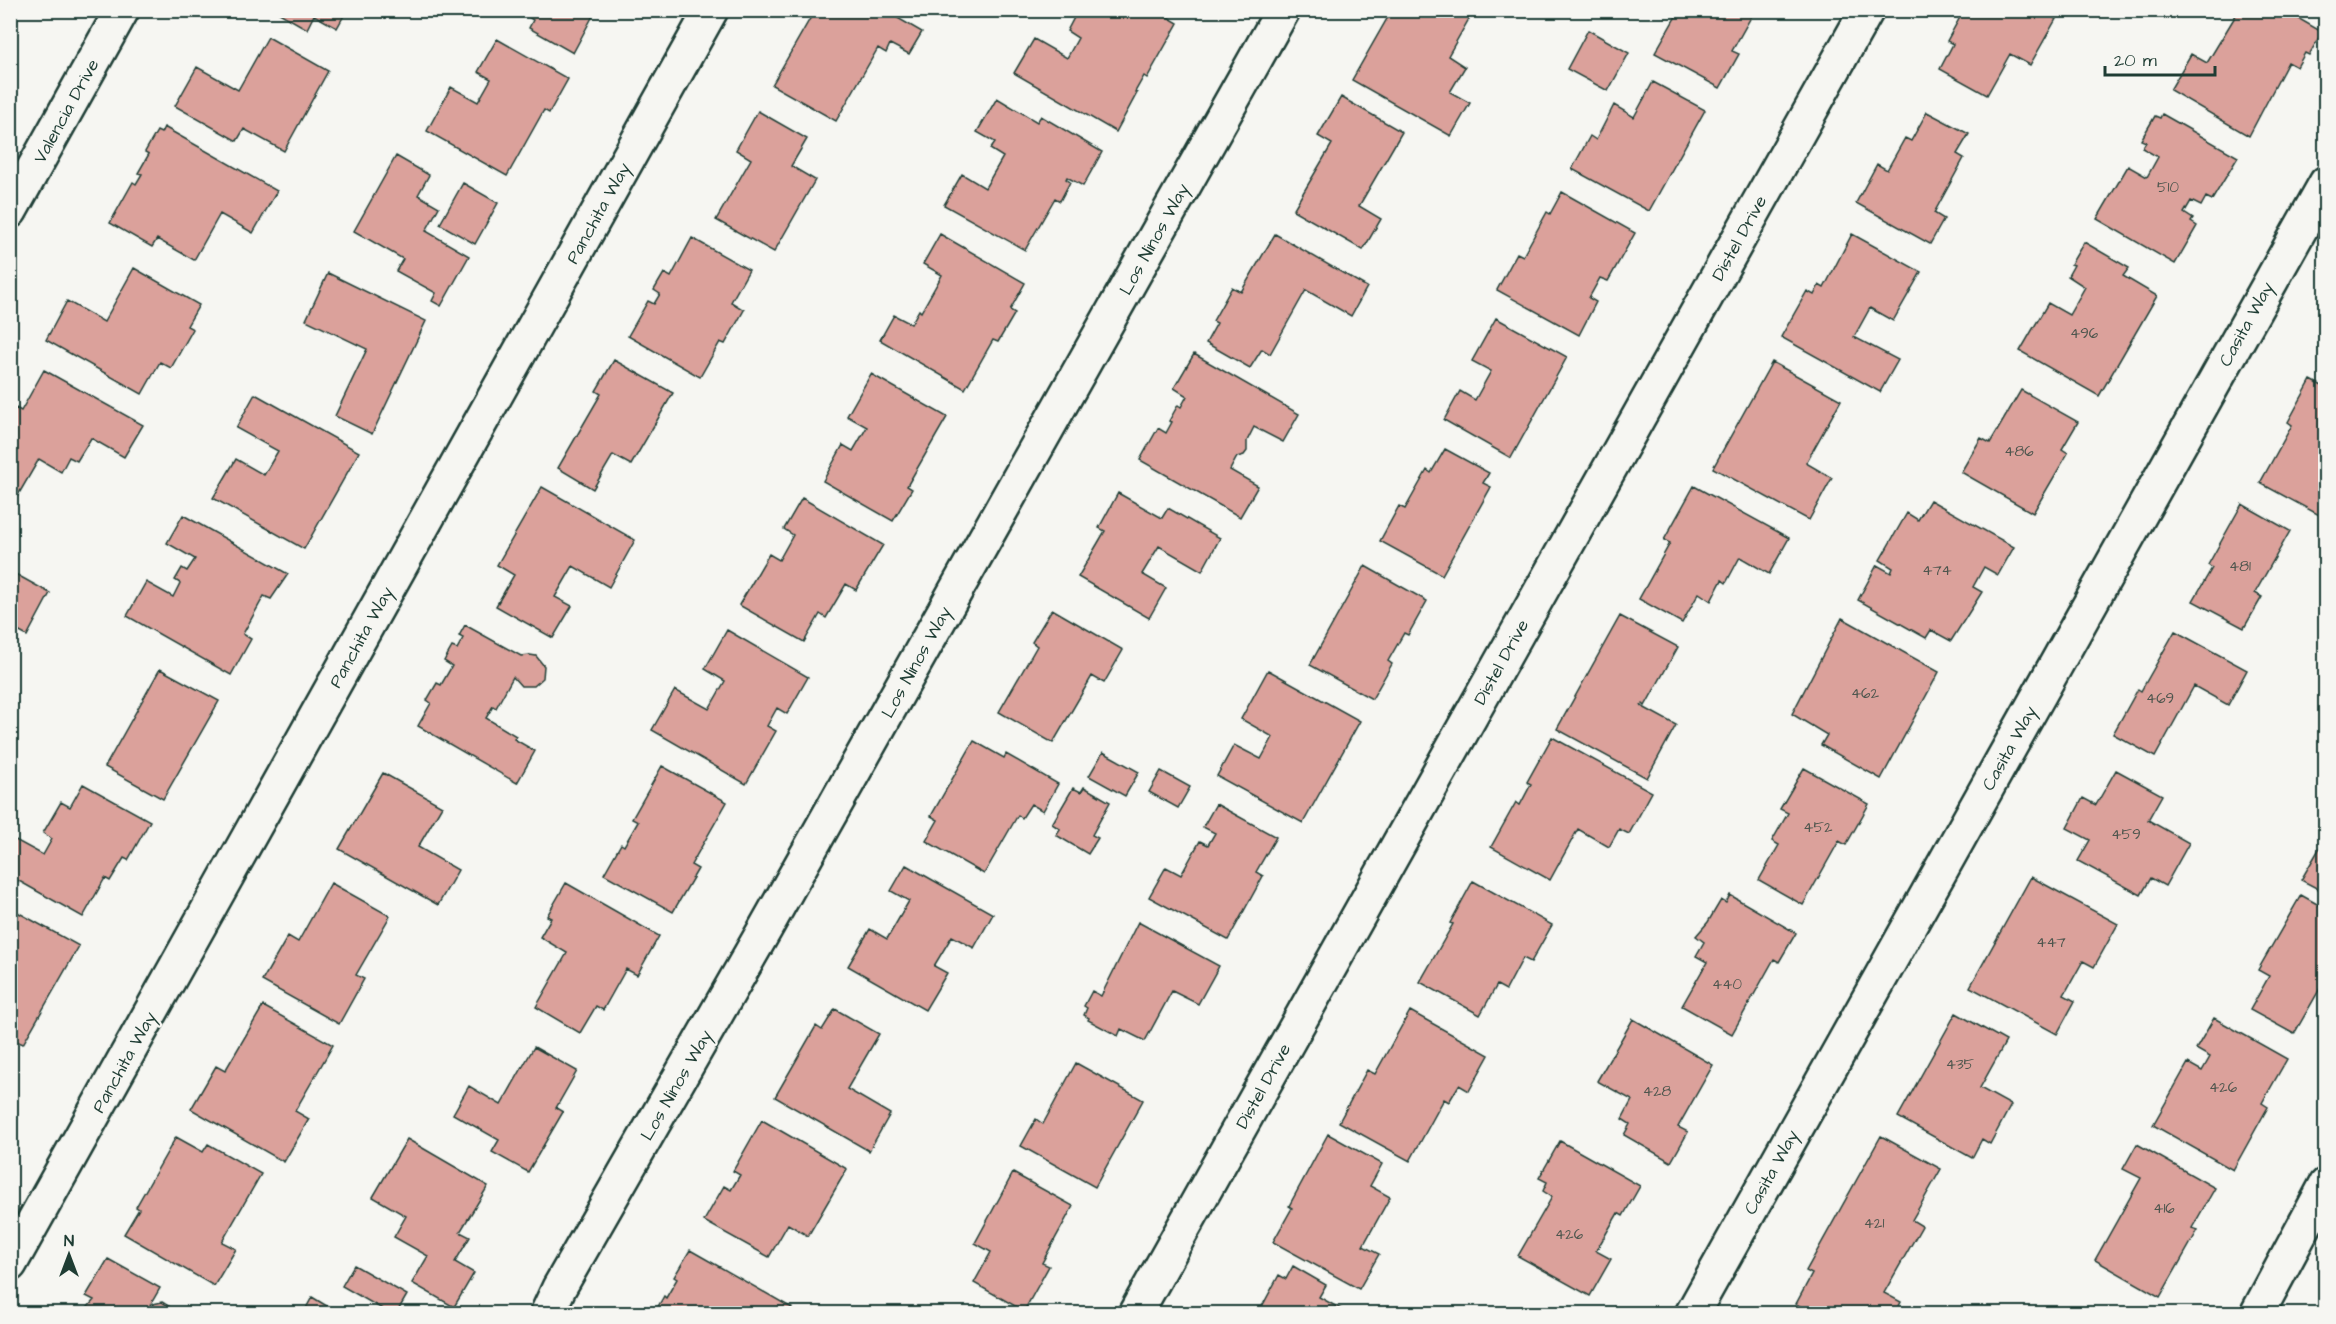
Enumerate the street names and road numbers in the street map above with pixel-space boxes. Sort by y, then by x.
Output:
street label: Valencia Drive [27,54,106,168]
street label: Panchita Way [560,158,638,269]
street label: Los Ninos Way [1113,179,1196,300]
street label: Distel Drive [1706,191,1773,285]
street label: Casita Way [2213,277,2281,372]
street label: Panchita Way [323,582,401,693]
street label: Los Ninos Way [875,602,958,723]
street label: Distel Drive [1468,615,1535,709]
street label: Casita Way [1976,701,2044,796]
street label: Panchita Way [86,1007,164,1118]
street label: Los Ninos Way [635,1025,719,1146]
street label: Distel Drive [1230,1039,1297,1133]
street label: Casita Way [1738,1125,1806,1220]

